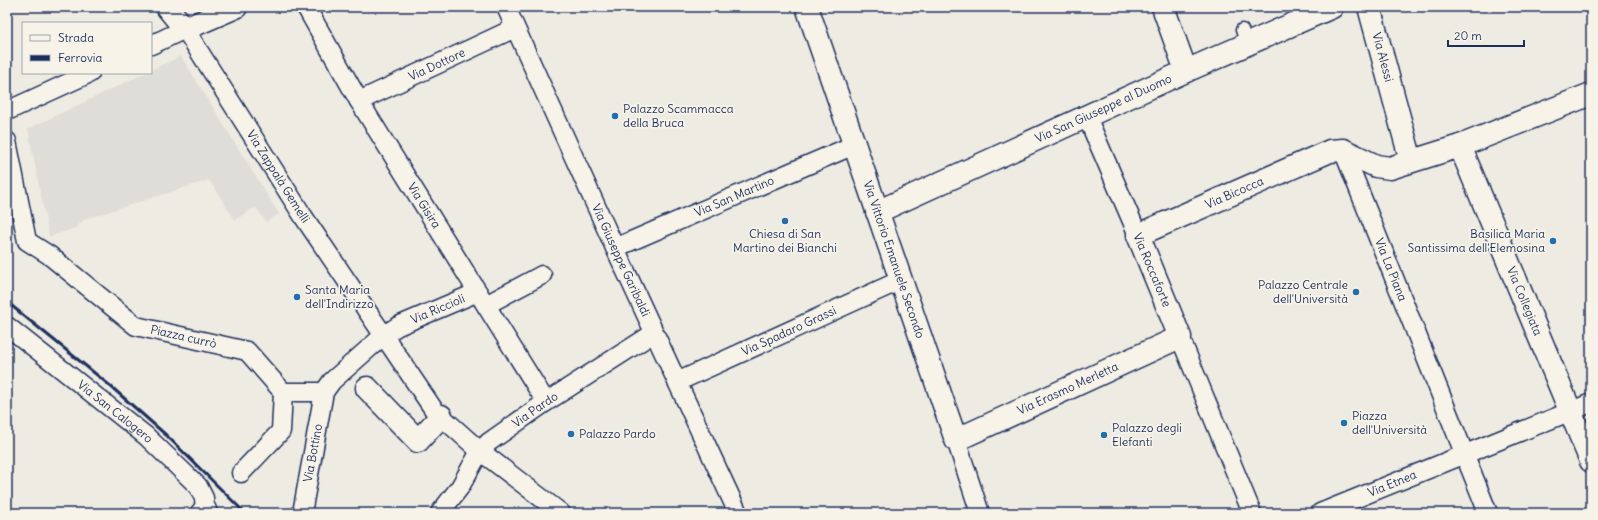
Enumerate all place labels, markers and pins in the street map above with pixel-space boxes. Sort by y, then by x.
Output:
place label: Palazzo Scammacca della Bruca [623,101,734,130]
marker: Palazzo Scammacca della Bruca [610,111,620,121]
marker: Chiesa di San Martino dei Bianchi [780,216,790,226]
place label: Chiesa di San Martino dei Bianchi [733,226,837,255]
place label: Basilica Maria Santissima dell'Elemosina [1408,226,1545,255]
marker: Basilica Maria Santissima dell'Elemosina [1548,236,1558,246]
place label: Palazzo Centrale dell'Università [1258,277,1348,306]
place label: Santa Maria dell'Indirizzo [305,282,374,311]
marker: Palazzo Centrale dell'Università [1351,287,1361,297]
marker: Santa Maria dell'Indirizzo [292,292,302,302]
place label: Piazza dell'Università [1352,408,1427,437]
marker: Piazza dell'Università [1339,418,1349,428]
place label: Palazzo degli Elefanti [1112,420,1182,449]
place label: Palazzo Pardo [579,426,656,441]
marker: Palazzo Pardo [566,429,576,439]
marker: Palazzo degli Elefanti [1099,430,1109,440]

